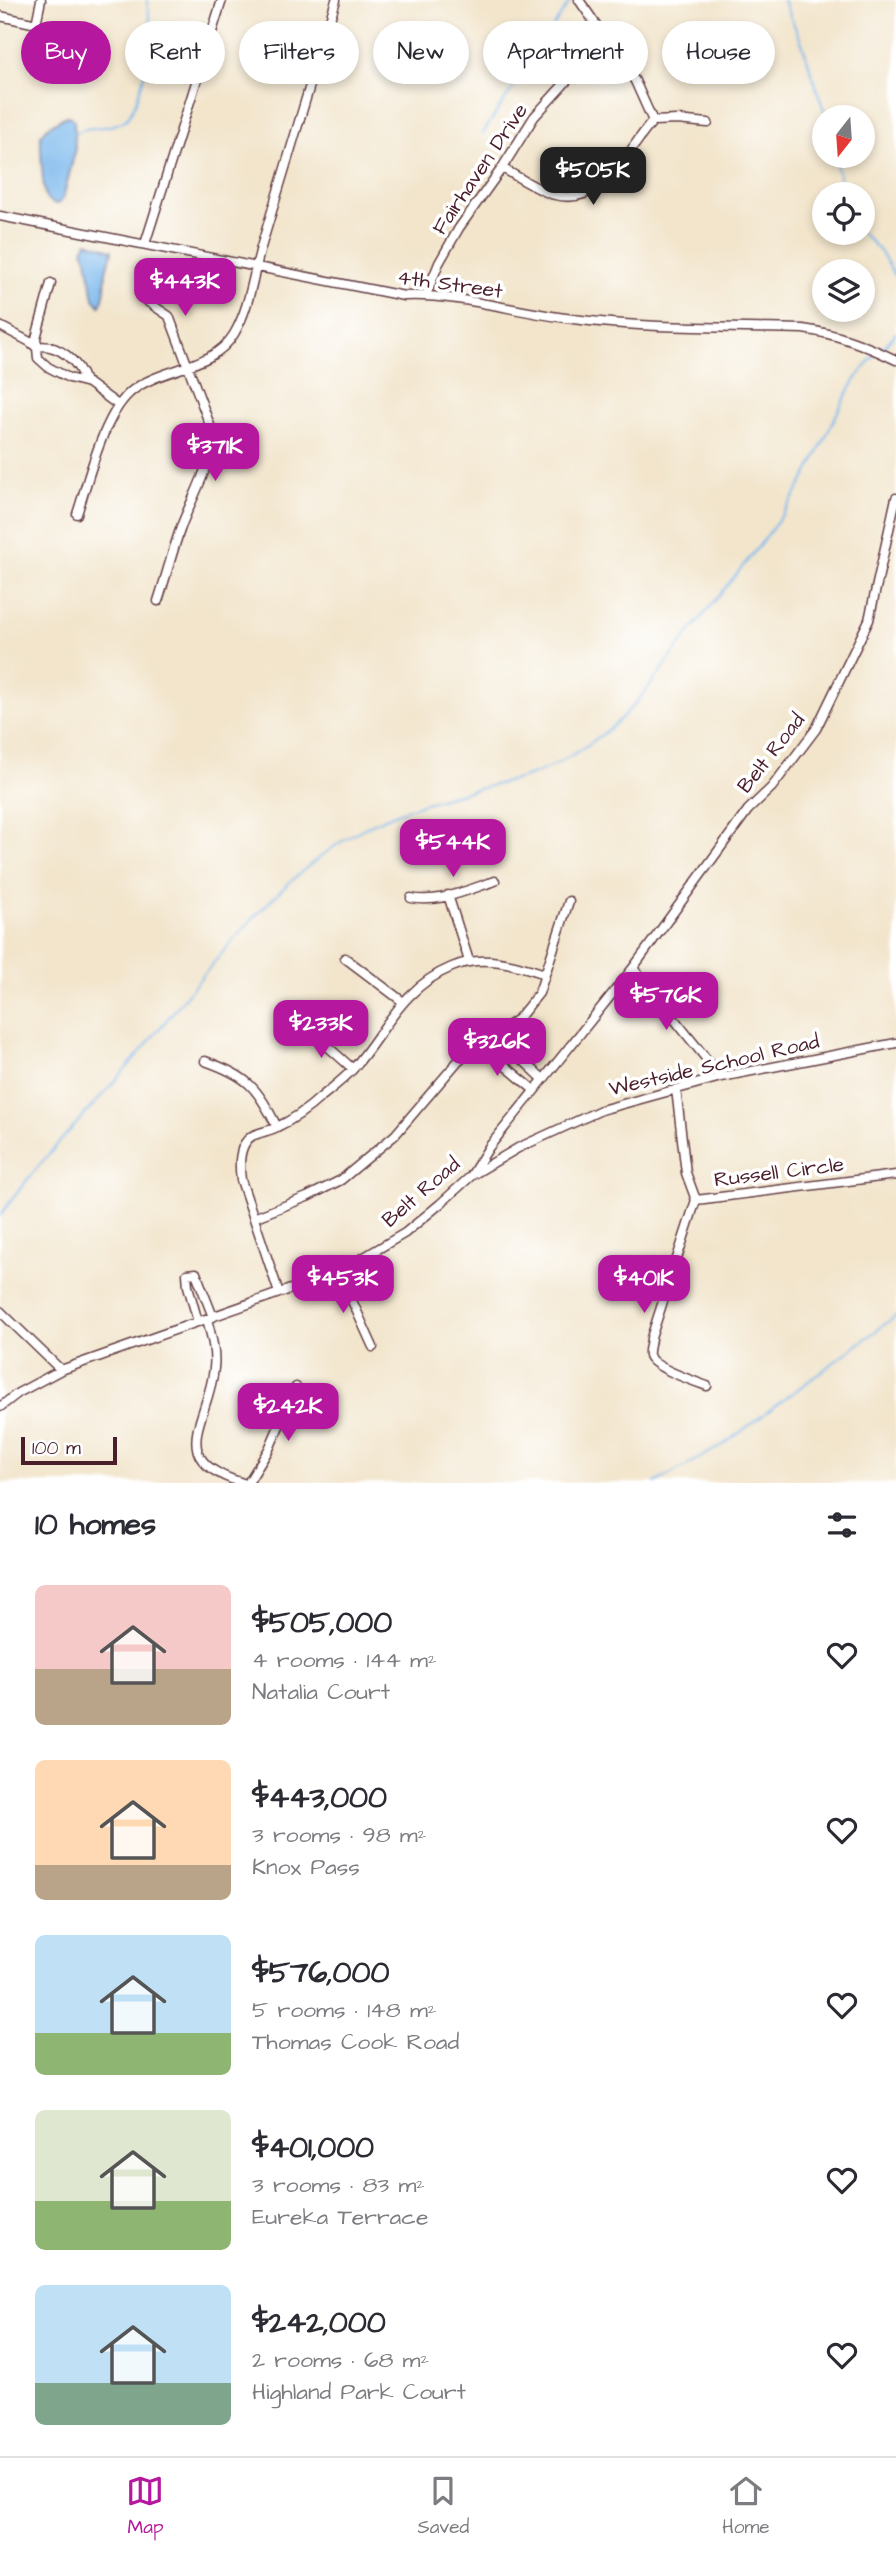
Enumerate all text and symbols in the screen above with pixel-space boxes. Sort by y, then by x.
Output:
chip: Buy [21,21,111,84]
chip: Rent [125,21,225,84]
chip: Filters [239,21,359,84]
chip: New [373,21,469,84]
chip: Apartment [483,21,648,84]
chip: House [662,21,775,84]
street label: Fairhaven Drive [425,98,535,240]
north arrow [812,105,875,168]
map controls [812,105,875,322]
pin: $505K [544,148,642,207]
text: $505K [556,154,630,186]
button: locate [812,182,875,245]
pin: $443K [136,258,234,318]
button: layers [812,259,875,322]
street label: 4th Street [395,262,505,306]
text: $443K [150,265,220,297]
pin: $371K [166,424,264,483]
text: $371K [187,430,243,462]
street label: Belt Road [730,707,812,799]
pin: $544K [404,820,502,879]
text: $544K [416,826,490,858]
pin: $576K [617,972,715,1032]
text: $576K [630,979,702,1011]
pin: $233K [272,1000,370,1060]
text: $233K [289,1007,353,1039]
pin: $326K [448,1018,546,1078]
text: $326K [464,1025,530,1057]
street label: Westside School Road [606,1027,822,1103]
street label: Belt Road [376,1150,466,1234]
street label: Russell Circle [712,1150,846,1194]
pin: $453K [294,1256,392,1315]
pin: $401K [595,1256,693,1315]
text: $453K [308,1262,378,1294]
text: $401K [614,1262,674,1294]
pin: $242K [239,1384,337,1443]
text: $242K [254,1390,322,1422]
scale bar [21,1434,117,1466]
text: 100 m [32,1435,81,1462]
text: 10 homes [35,1504,156,1546]
icon: filters [823,1506,861,1544]
text: $505,000 [252,1602,392,1644]
icon: home [91,1613,175,1697]
icon: heart [823,1636,861,1674]
text: 4 rooms · 144 m² [252,1644,437,1676]
text: Natalia Court [252,1676,390,1708]
text: $443,000 [252,1777,387,1819]
icon: home [91,1788,175,1872]
icon: heart [823,1811,861,1849]
text: 3 rooms · 98 m² [252,1819,426,1851]
text: Knox Pass [252,1851,360,1883]
text: $576,000 [252,1952,389,1994]
icon: home [91,1963,175,2047]
icon: heart [823,1986,861,2024]
text: 5 rooms · 148 m² [252,1994,436,2026]
text: Thomas Cook Road [252,2026,459,2058]
text: $401,000 [252,2127,374,2169]
icon: home [91,2138,175,2222]
icon: heart [823,2161,861,2199]
text: 3 rooms · 83 m² [252,2169,425,2201]
text: Eureka Terrace [252,2201,428,2233]
text: $242,000 [252,2302,386,2344]
icon: home [91,2313,175,2397]
icon: heart [823,2336,861,2374]
text: 2 rooms · 68 m² [252,2344,429,2376]
text: Highland Park Court [252,2376,466,2408]
tab: Map [126,2472,164,2541]
tab: Saved [417,2472,469,2541]
tab: Home [722,2472,769,2541]

